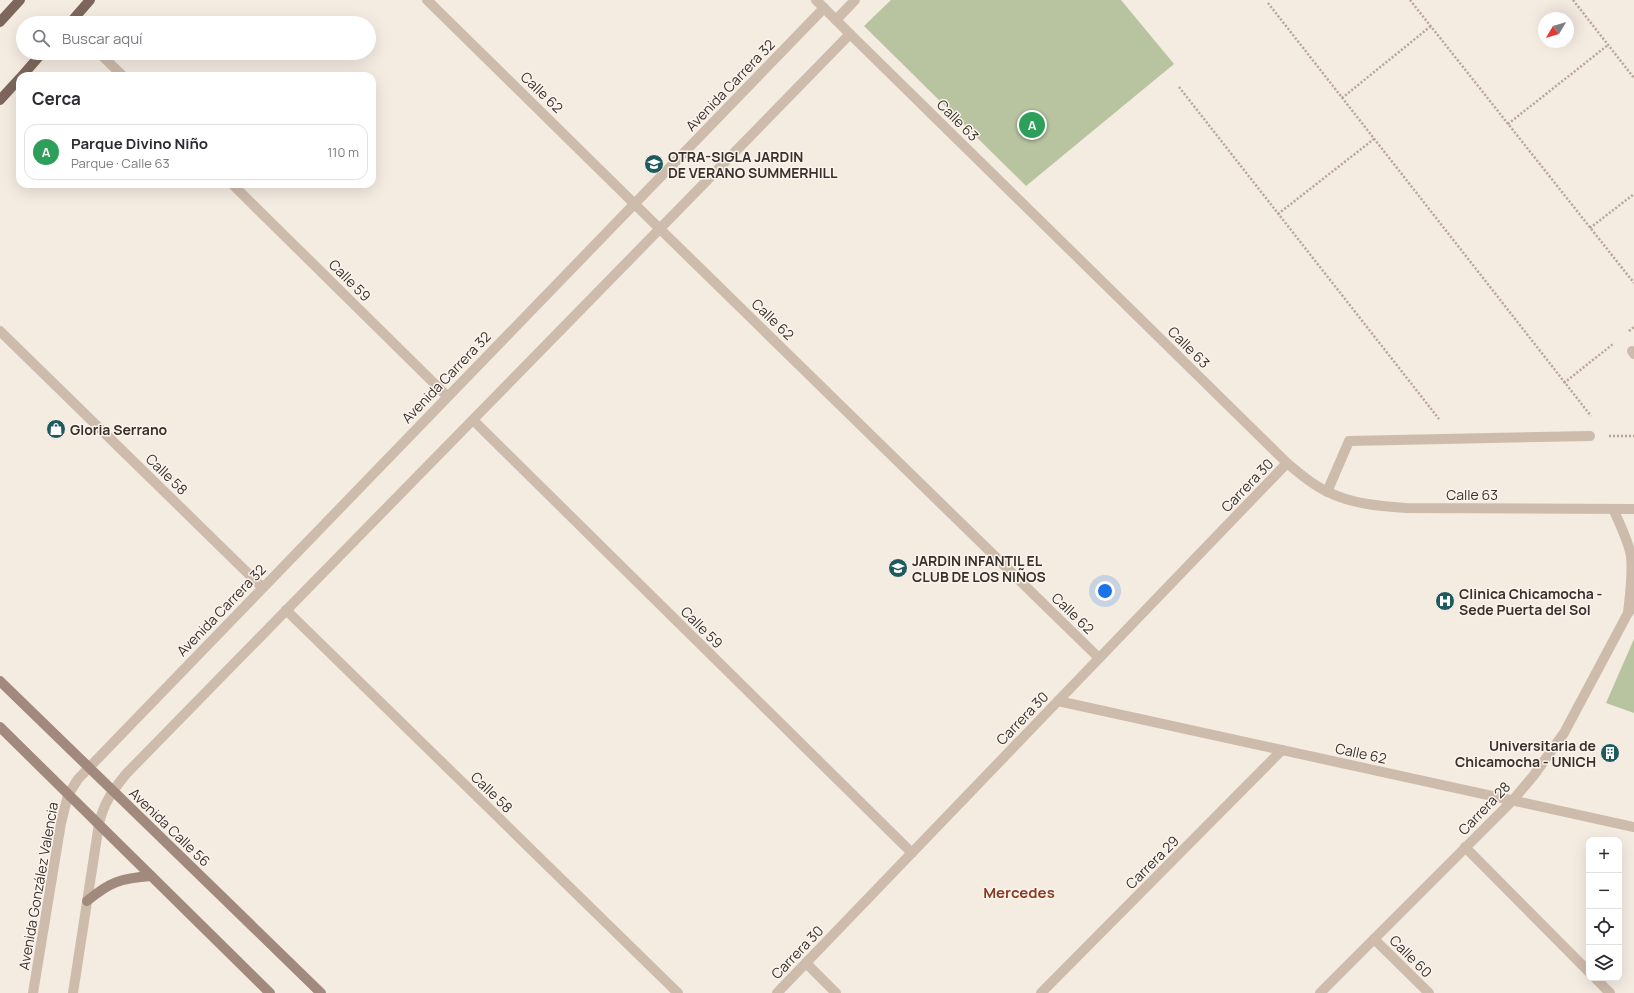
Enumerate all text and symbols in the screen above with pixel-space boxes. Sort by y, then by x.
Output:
north arrow [1538,12,1574,48]
search box [16,16,376,60]
icon: search [30,27,52,49]
text: Buscar aquí [62,28,143,49]
street label: Avenida Carrera 32 [681,35,779,135]
street label: Calle 62 [517,67,567,117]
text: Cerca [32,87,81,110]
street label: Calle 63 [933,95,983,145]
pin: A [1019,110,1045,140]
text: Parque Divino Niño [71,133,208,154]
text: A [42,143,50,161]
text: 110 m [327,143,359,161]
place label: OTRA-SIGLA JARDIN DE VERANO SUMMERHILL [668,147,838,182]
school or university icon: OTRA-SIGLA JARDIN DE VERANO SUMMERHILL [643,153,665,175]
text: Parque · Calle 63 [71,154,170,172]
street label: Calle 59 [325,255,375,305]
street label: Calle 62 [748,294,798,344]
street label: Calle 63 [1164,322,1214,372]
street label: Avenida Carrera 32 [397,327,495,427]
shop icon: Gloria Serrano [45,418,67,440]
place label: Gloria Serrano [70,420,168,439]
street label: Calle 58 [142,449,192,499]
street label: Carrera 30 [1217,454,1277,516]
street label: Calle 63 [1446,485,1498,504]
place label: JARDIN INFANTIL EL CLUB DE LOS NIÑOS [912,551,1046,586]
school or university icon: JARDIN INFANTIL EL CLUB DE LOS NIÑOS [887,557,909,579]
street label: Avenida Carrera 32 [172,560,270,660]
your location [1095,581,1115,601]
place label: Clinica Chicamocha - Sede Puerta del Sol [1459,584,1603,619]
street label: Calle 62 [1048,588,1098,638]
hospital icon: Clinica Chicamocha - Sede Puerta del Sol [1434,590,1456,612]
street label: Calle 59 [677,602,727,652]
street label: Carrera 30 [992,687,1052,749]
place label: Universitaria de Chicamocha - UNICH [1455,736,1596,771]
street label: Calle 62 [1334,738,1388,768]
building icon: Universitaria de Chicamocha - UNICH [1599,742,1621,764]
street label: Calle 58 [467,767,517,817]
street label: Carrera 28 [1454,777,1514,839]
street label: Avenida Calle 56 [125,783,215,871]
street label: Avenida González Valencia [14,801,62,971]
street label: Carrera 29 [1121,831,1183,893]
map controls [1586,837,1622,981]
button: + [1586,837,1622,873]
button: − [1586,873,1622,909]
district label: Mercedes [983,882,1055,903]
button: locate [1586,909,1622,945]
street label: Carrera 30 [767,921,827,983]
street label: Calle 60 [1386,931,1436,981]
button: layers [1586,945,1622,981]

